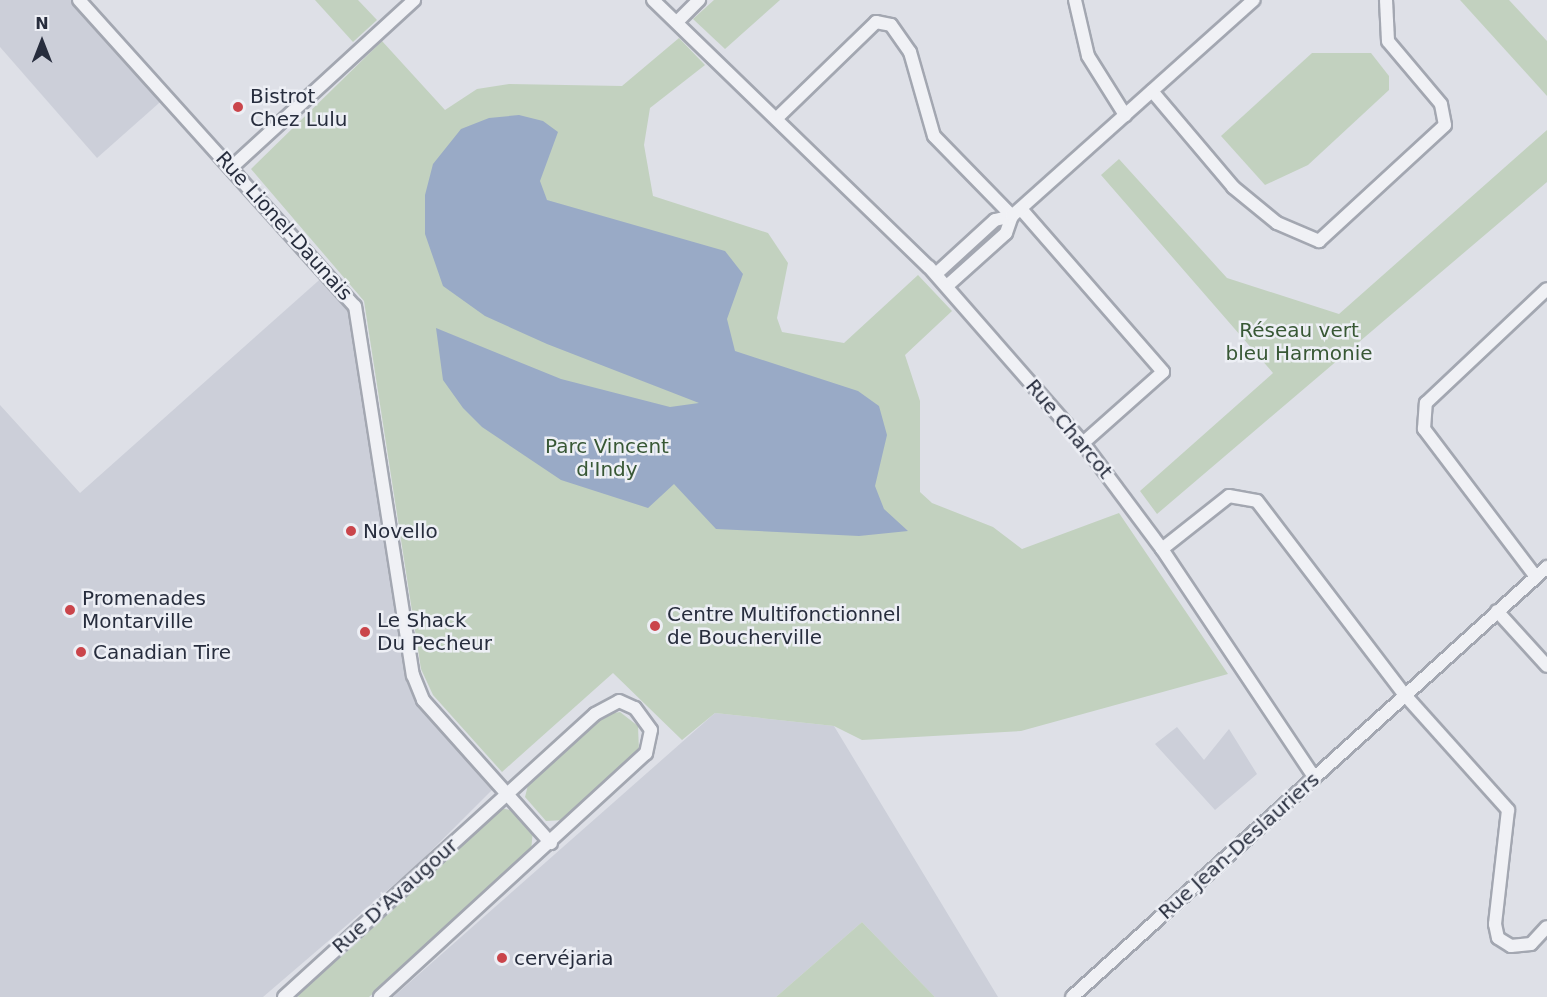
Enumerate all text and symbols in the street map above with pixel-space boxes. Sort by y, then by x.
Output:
north arrow [12,12,72,72]
text: N [35,14,49,33]
place label: Bistrot Chez Lulu [250,84,348,131]
marker: Bistrot Chez Lulu [231,100,245,114]
street label: Rue Lionel-Daunais [211,147,357,305]
park label: Réseau vert bleu Harmonie [1225,318,1373,365]
street label: Rue Charcot [1021,375,1117,483]
park label: Parc Vincent d'Indy [545,434,669,481]
place label: Novello [363,519,438,543]
marker: Novello [344,524,358,538]
place label: Promenades Montarville [82,586,206,633]
place label: Centre Multifonctionnel de Boucherville [667,602,901,649]
marker: Promenades Montarville [63,603,77,617]
place label: Le Shack Du Pecheur [377,608,492,655]
marker: Centre Multifonctionnel de Boucherville [648,619,662,633]
marker: Le Shack Du Pecheur [358,625,372,639]
place label: Canadian Tire [93,640,231,664]
marker: Canadian Tire [74,645,88,659]
street label: Rue Jean-Deslauriers [1154,767,1324,925]
street label: Rue D'Avaugour [327,833,463,959]
place label: cervéjaria [514,946,614,970]
marker: cervéjaria [495,951,509,965]

